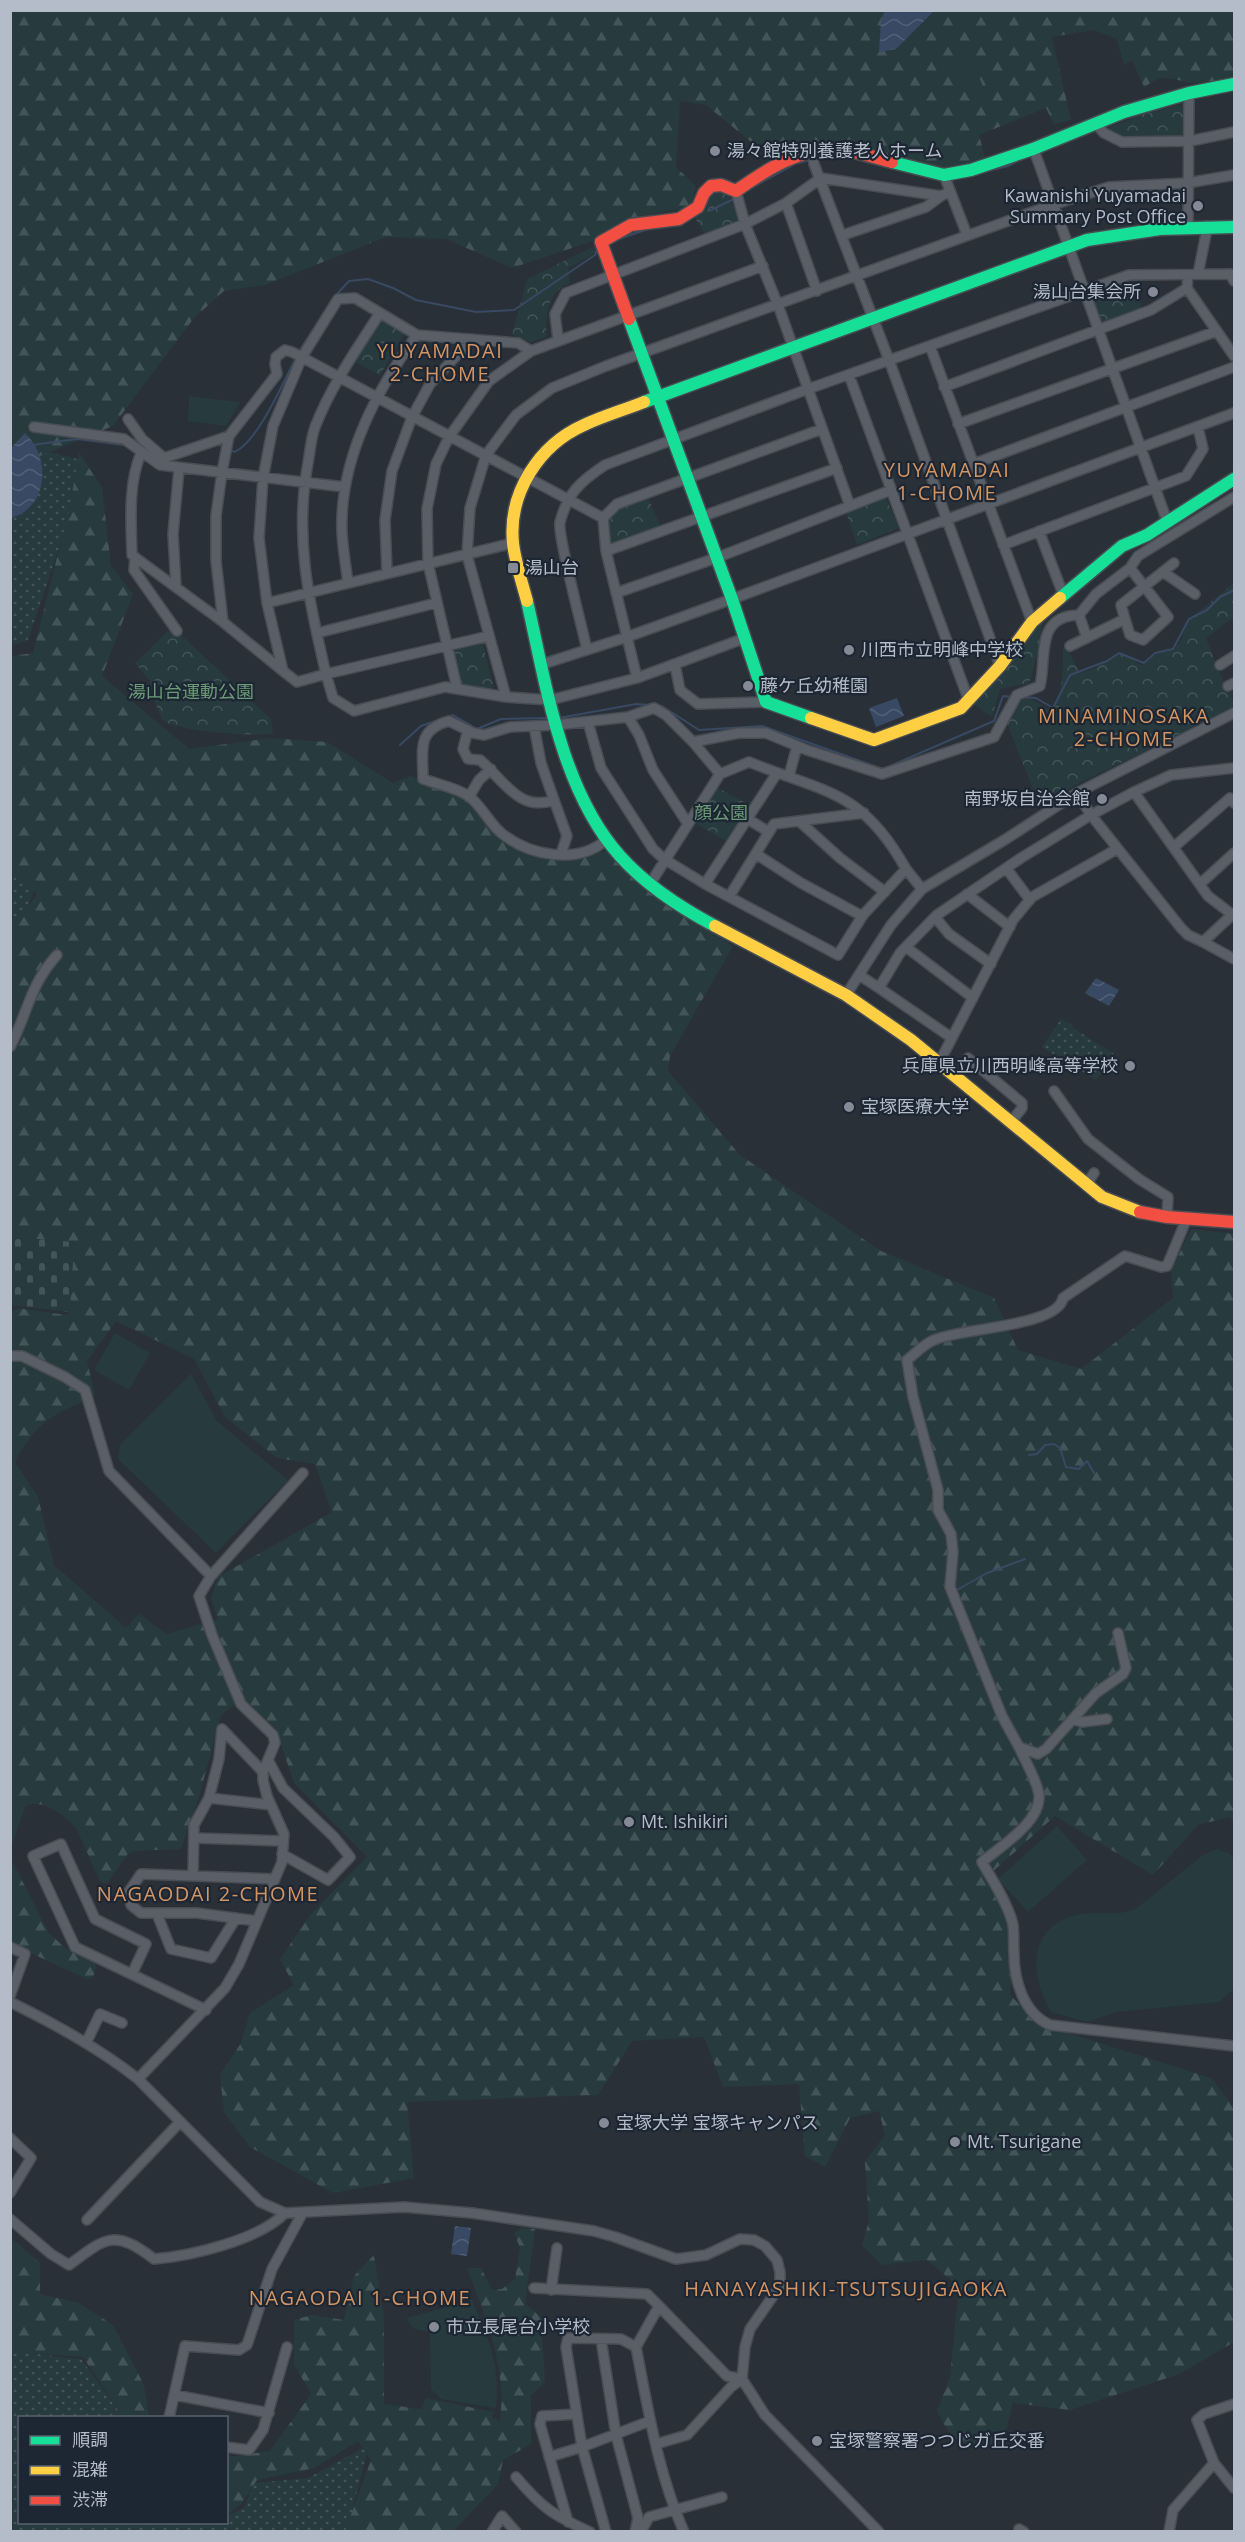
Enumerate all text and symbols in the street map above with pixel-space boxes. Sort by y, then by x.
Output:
place label: 湯々館特別養護老人ホーム [727,138,942,162]
marker: 湯々館特別養護老人ホーム [708,144,722,158]
place label: Kawanishi Yuyamadai Summary Post Office [1004,183,1186,228]
marker: Kawanishi Yuyamadai Summary Post Office [1191,199,1205,213]
place label: 湯山台集会所 [1033,279,1141,303]
marker: 湯山台集会所 [1146,285,1160,299]
district label: YUYAMADAI 2-CHOME [377,337,503,387]
district label: YUYAMADAI 1-CHOME [884,456,1010,506]
place label: 湯山台 [525,555,579,579]
marker: 湯山台 [506,561,520,575]
place label: 川西市立明峰中学校 [861,637,1023,661]
marker: 川西市立明峰中学校 [842,643,856,657]
place label: 藤ケ丘幼稚園 [760,673,868,697]
park label: 湯山台運動公園 [128,679,254,703]
marker: 藤ケ丘幼稚園 [741,679,755,693]
district label: MINAMINOSAKA 2-CHOME [1038,702,1210,752]
place label: 南野坂自治会館 [964,786,1090,810]
marker: 南野坂自治会館 [1095,792,1109,806]
park label: 顔公園 [694,800,748,824]
place label: 兵庫県立川西明峰高等学校 [902,1053,1118,1077]
marker: 兵庫県立川西明峰高等学校 [1123,1059,1137,1073]
place label: 宝塚医療大学 [861,1094,969,1118]
marker: 宝塚医療大学 [842,1100,856,1114]
place label: Mt. Ishikiri [641,1809,728,1833]
marker: Mt. Ishikiri [622,1815,636,1829]
district label: NAGAODAI 2-CHOME [97,1880,319,1907]
place label: 宝塚大学 宝塚キャンパス [616,2110,819,2134]
marker: 宝塚大学 宝塚キャンパス [597,2116,611,2130]
place label: Mt. Tsurigane [967,2129,1081,2153]
marker: Mt. Tsurigane [948,2135,962,2149]
district label: HANAYASHIKI-TSUTSUJIGAOKA [684,2275,1008,2302]
district label: NAGAODAI 1-CHOME [249,2284,471,2311]
place label: 市立長尾台小学校 [446,2314,590,2338]
marker: 市立長尾台小学校 [427,2320,441,2334]
legend [18,2416,228,2524]
text: 順調 [72,2427,108,2451]
place label: 宝塚警察署つつじガ丘交番 [829,2428,1045,2452]
marker: 宝塚警察署つつじガ丘交番 [810,2434,824,2448]
text: 混雑 [72,2457,108,2481]
text: 渋滞 [72,2487,108,2511]

